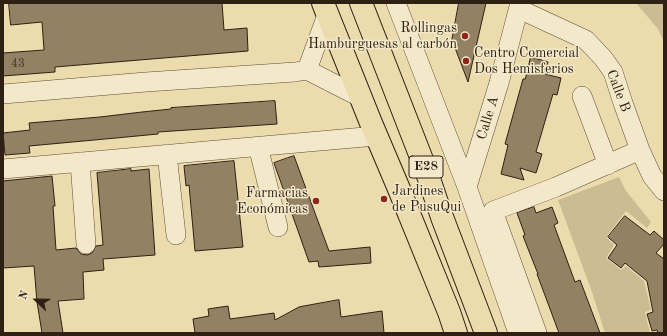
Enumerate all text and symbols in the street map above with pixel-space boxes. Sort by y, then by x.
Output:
place label: Rollingas Hamburguesas al carbón [308,20,457,52]
marker: Rollingas Hamburguesas al carbón [460,31,470,41]
place label: Centro Comercial Dos Hemisferios [474,45,579,78]
marker: Centro Comercial Dos Hemisferios [461,56,471,66]
house number: 43 [11,57,25,71]
street label: Calle B [602,68,634,114]
street label: Calle A [473,94,503,142]
road number: E28 [409,156,443,178]
place label: Jardines de PusuQui [392,183,461,216]
place label: Farmacias Económicas [237,185,308,218]
marker: Jardines de PusuQui [379,194,389,204]
marker: Farmacias Económicas [311,196,321,206]
north arrow [16,280,56,320]
text: N [18,289,31,301]

